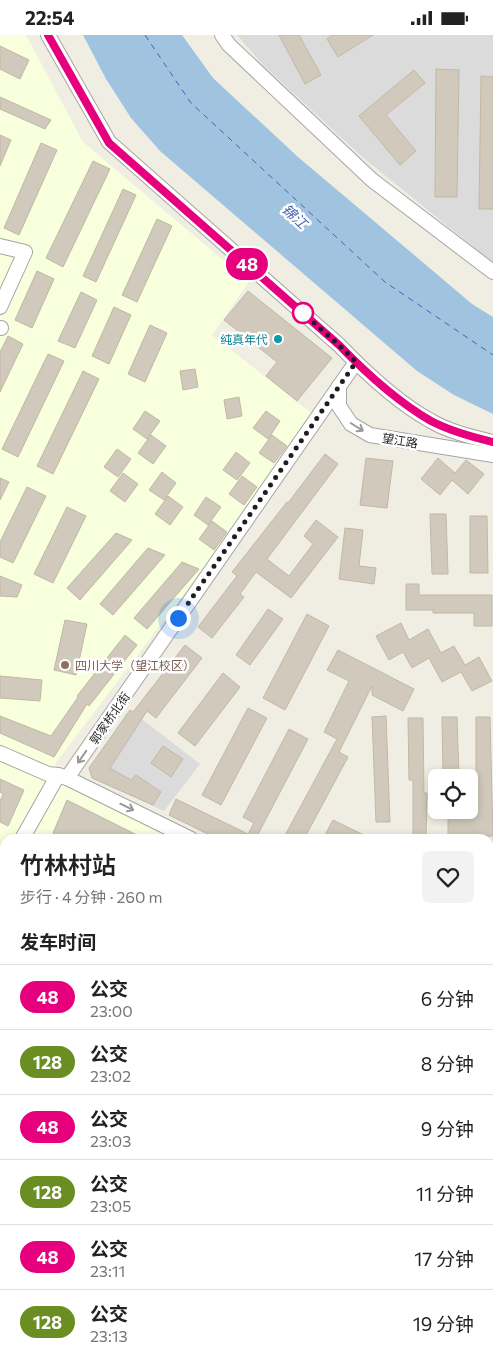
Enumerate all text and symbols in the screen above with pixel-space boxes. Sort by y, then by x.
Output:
text: 22:54 [25,6,74,29]
water label: 锦江 [279,200,312,233]
line badge: 48 [224,248,270,280]
text: 48 [236,253,258,275]
unlabelled marker [292,302,314,324]
place label: 纯真年代 [220,332,268,346]
marker: 纯真年代 [272,333,284,345]
one-way arrow [350,423,364,433]
street label: 望江路 [381,430,419,450]
your location [166,606,191,631]
place label: 四川大学（望江校区） [75,658,195,672]
marker: 四川大学（望江校区） [59,659,71,671]
street label: 郭家桥北街 [86,689,132,747]
one-way arrow [77,749,87,763]
map controls [428,769,478,819]
button: locate [428,769,478,819]
one-way arrow [119,803,134,812]
text: 竹林村站 [20,850,116,879]
button: heart [422,851,474,903]
text: 步行 · 4 分钟 · 260 m [20,887,162,906]
text: 发车时间 [20,930,96,953]
text: 公交 [90,977,128,1000]
text: 48 [36,986,59,1008]
text: 6 分钟 [421,987,474,1010]
text: 23:00 [90,1001,133,1020]
text: 公交 [90,1042,128,1065]
text: 128 [33,1051,62,1073]
text: 8 分钟 [421,1052,474,1075]
text: 23:02 [90,1066,131,1085]
text: 公交 [90,1107,128,1130]
text: 48 [36,1116,59,1138]
text: 9 分钟 [421,1117,474,1140]
text: 23:03 [90,1131,131,1150]
text: 公交 [90,1172,128,1195]
text: 128 [33,1181,62,1203]
text: 11 分钟 [416,1182,474,1205]
text: 23:05 [90,1196,131,1215]
text: 公交 [90,1237,128,1260]
text: 48 [36,1246,59,1268]
text: 17 分钟 [414,1247,474,1270]
text: 23:11 [90,1261,125,1280]
text: 公交 [90,1302,128,1325]
text: 128 [33,1311,62,1333]
text: 19 分钟 [413,1312,474,1335]
text: 23:13 [90,1326,128,1345]

